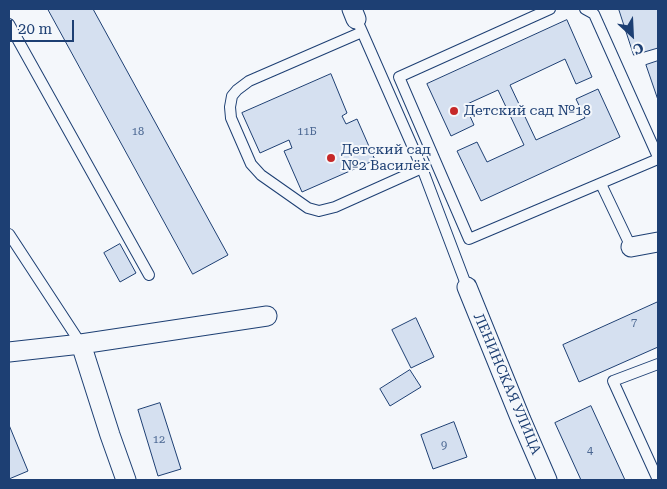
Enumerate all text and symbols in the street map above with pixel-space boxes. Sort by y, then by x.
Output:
scale bar [12,10,76,42]
north arrow [607,10,657,60]
text: 20 m [18,20,52,38]
text: С [631,39,646,58]
place label: Детский сад №18 [464,103,591,119]
marker: Детский сад №18 [448,105,460,117]
house number: 18 [132,125,144,139]
house number: 11Б [297,125,317,139]
place label: Детский сад №2 Василёк [341,142,431,174]
marker: Детский сад №2 Василёк [325,152,337,164]
street label: ЛЕНИНСКАЯ УЛИЦА [470,311,544,457]
house number: 7 [631,316,637,330]
house number: 12 [153,433,165,447]
house number: 9 [441,439,447,453]
house number: 4 [587,444,593,458]

